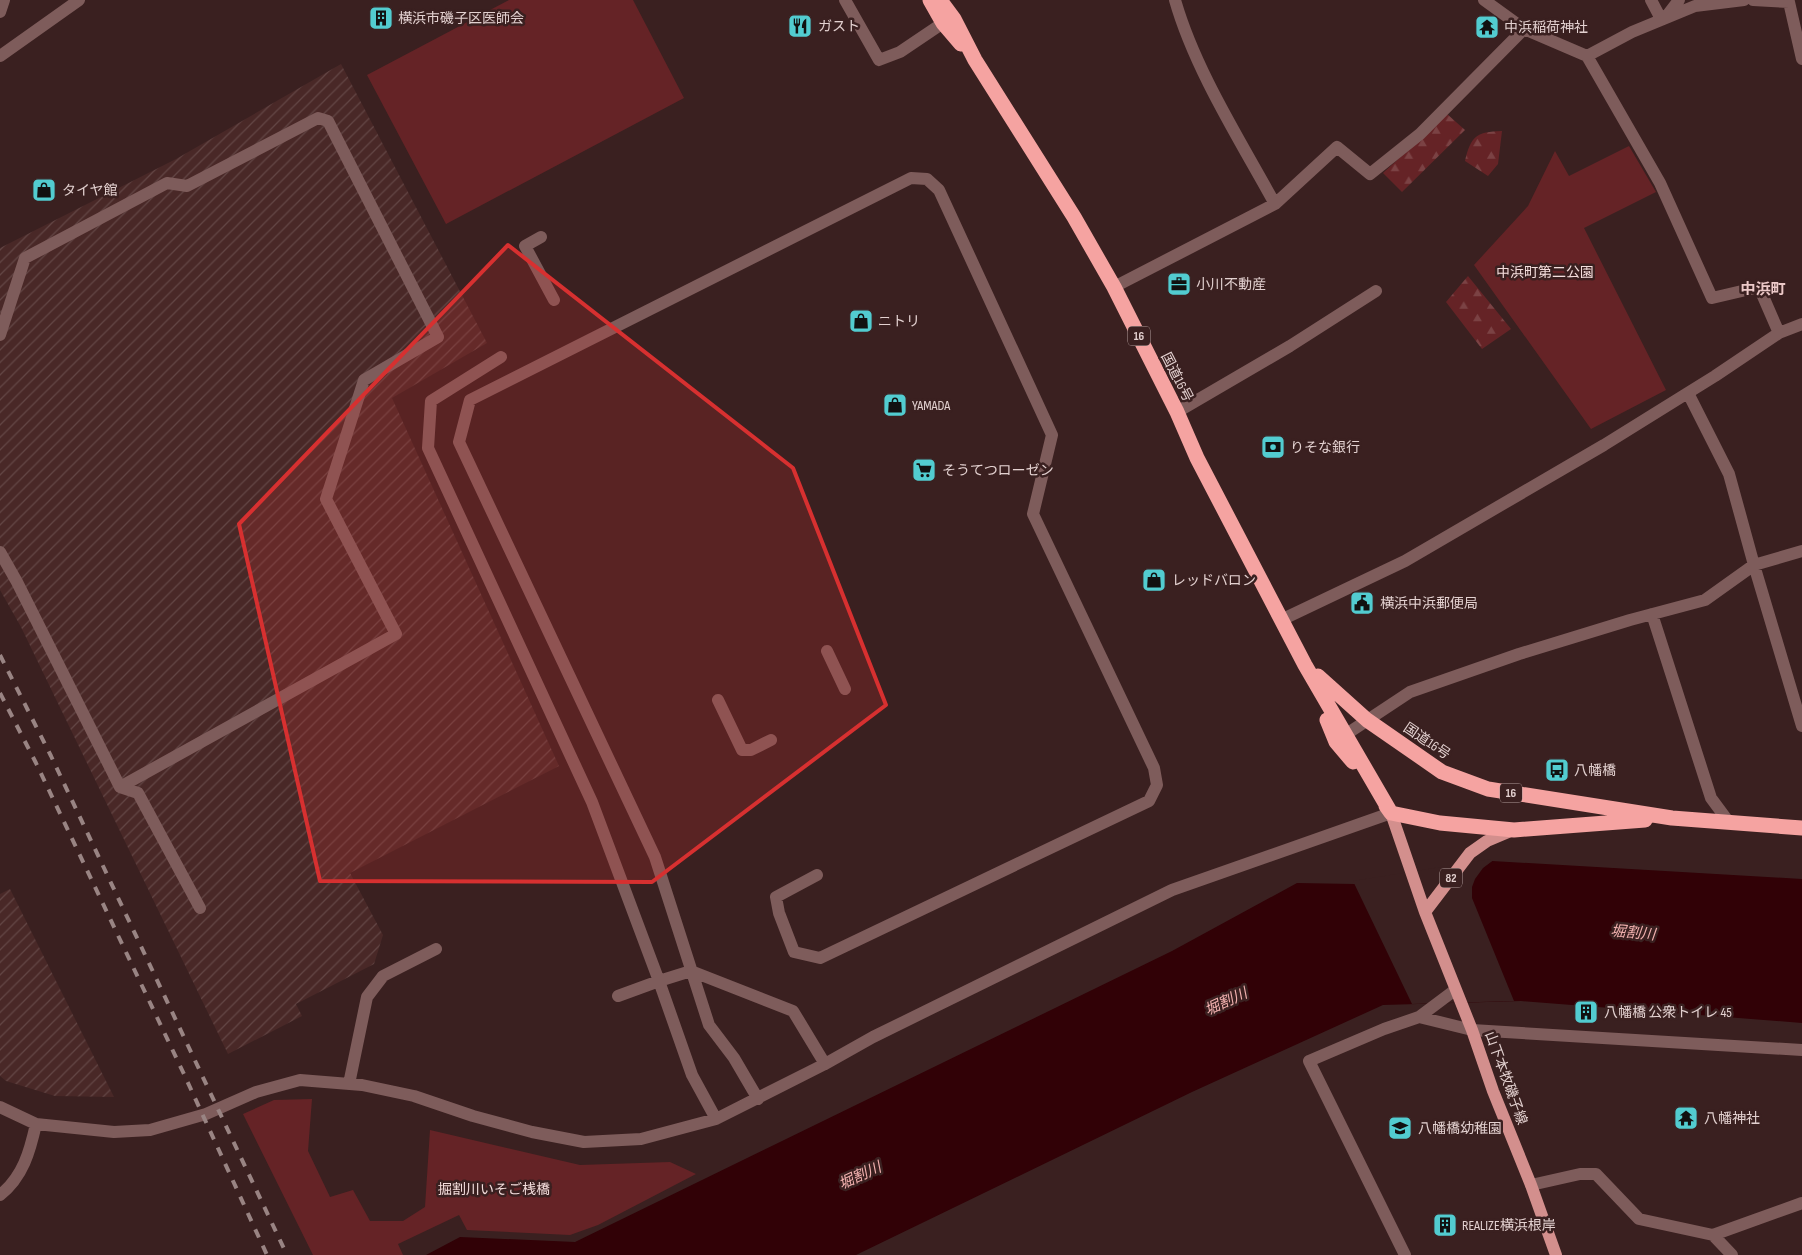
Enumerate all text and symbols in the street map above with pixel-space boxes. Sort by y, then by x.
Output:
building icon: 横浜市磯子区医師会 [368,5,394,31]
place label: 横浜市磯子区医師会 [398,10,524,27]
restaurant icon: ガスト [787,13,813,39]
temple icon: 中浜稲荷神社 [1474,14,1500,40]
place label: ガスト [818,18,860,35]
place label: 中浜稲荷神社 [1504,19,1588,36]
shop icon: タイヤ館 [31,177,57,203]
place label: タイヤ館 [62,182,118,199]
park label: 中浜町第二公園 [1496,264,1594,281]
office icon: 小川不動産 [1166,271,1192,297]
place label: 小川不動産 [1196,276,1266,293]
district label: 中浜町 [1740,280,1786,299]
shop icon: ニトリ [848,308,874,334]
place label: ニトリ [878,313,920,330]
road number: 16 [1128,326,1150,346]
street label: 国道16号 [1157,350,1197,404]
shop icon: YAMADA [882,392,908,418]
place label: YAMADA [912,397,951,414]
bank icon: りそな銀行 [1260,434,1286,460]
place label: りそな銀行 [1290,439,1360,456]
supermarket icon: そうてつローゼン [911,457,937,483]
place label: そうてつローゼン [942,462,1054,479]
shop icon: レッドバロン [1141,567,1167,593]
place label: レッドバロン [1172,572,1256,589]
public building icon: 横浜中浜郵便局 [1349,590,1375,616]
place label: 横浜中浜郵便局 [1380,595,1478,612]
street label: 国道16号 [1400,719,1454,763]
bus stop icon: 八幡橋 [1544,757,1570,783]
place label: 八幡橋 [1574,762,1616,779]
road number: 16 [1500,784,1522,802]
road number: 82 [1440,868,1462,888]
water label: 堀割川 [1610,922,1658,945]
water label: 堀割川 [1202,983,1252,1020]
building icon: 八幡橋 公衆トイレ 45 [1573,999,1599,1025]
place label: 八幡橋 公衆トイレ 45 [1604,1004,1732,1021]
street label: 山下本牧磯子線 [1481,1029,1531,1127]
temple icon: 八幡神社 [1673,1105,1699,1131]
place label: 八幡神社 [1704,1110,1760,1127]
school or university icon: 八幡橋幼稚園 [1387,1115,1413,1141]
place label: 八幡橋幼稚園 [1418,1120,1502,1137]
water label: 堀割川 [836,1157,886,1194]
park label: 掘割川いそご桟橋 [438,1181,550,1198]
building icon: REALIZE横浜根岸 [1432,1212,1458,1238]
place label: REALIZE横浜根岸 [1462,1217,1556,1234]

